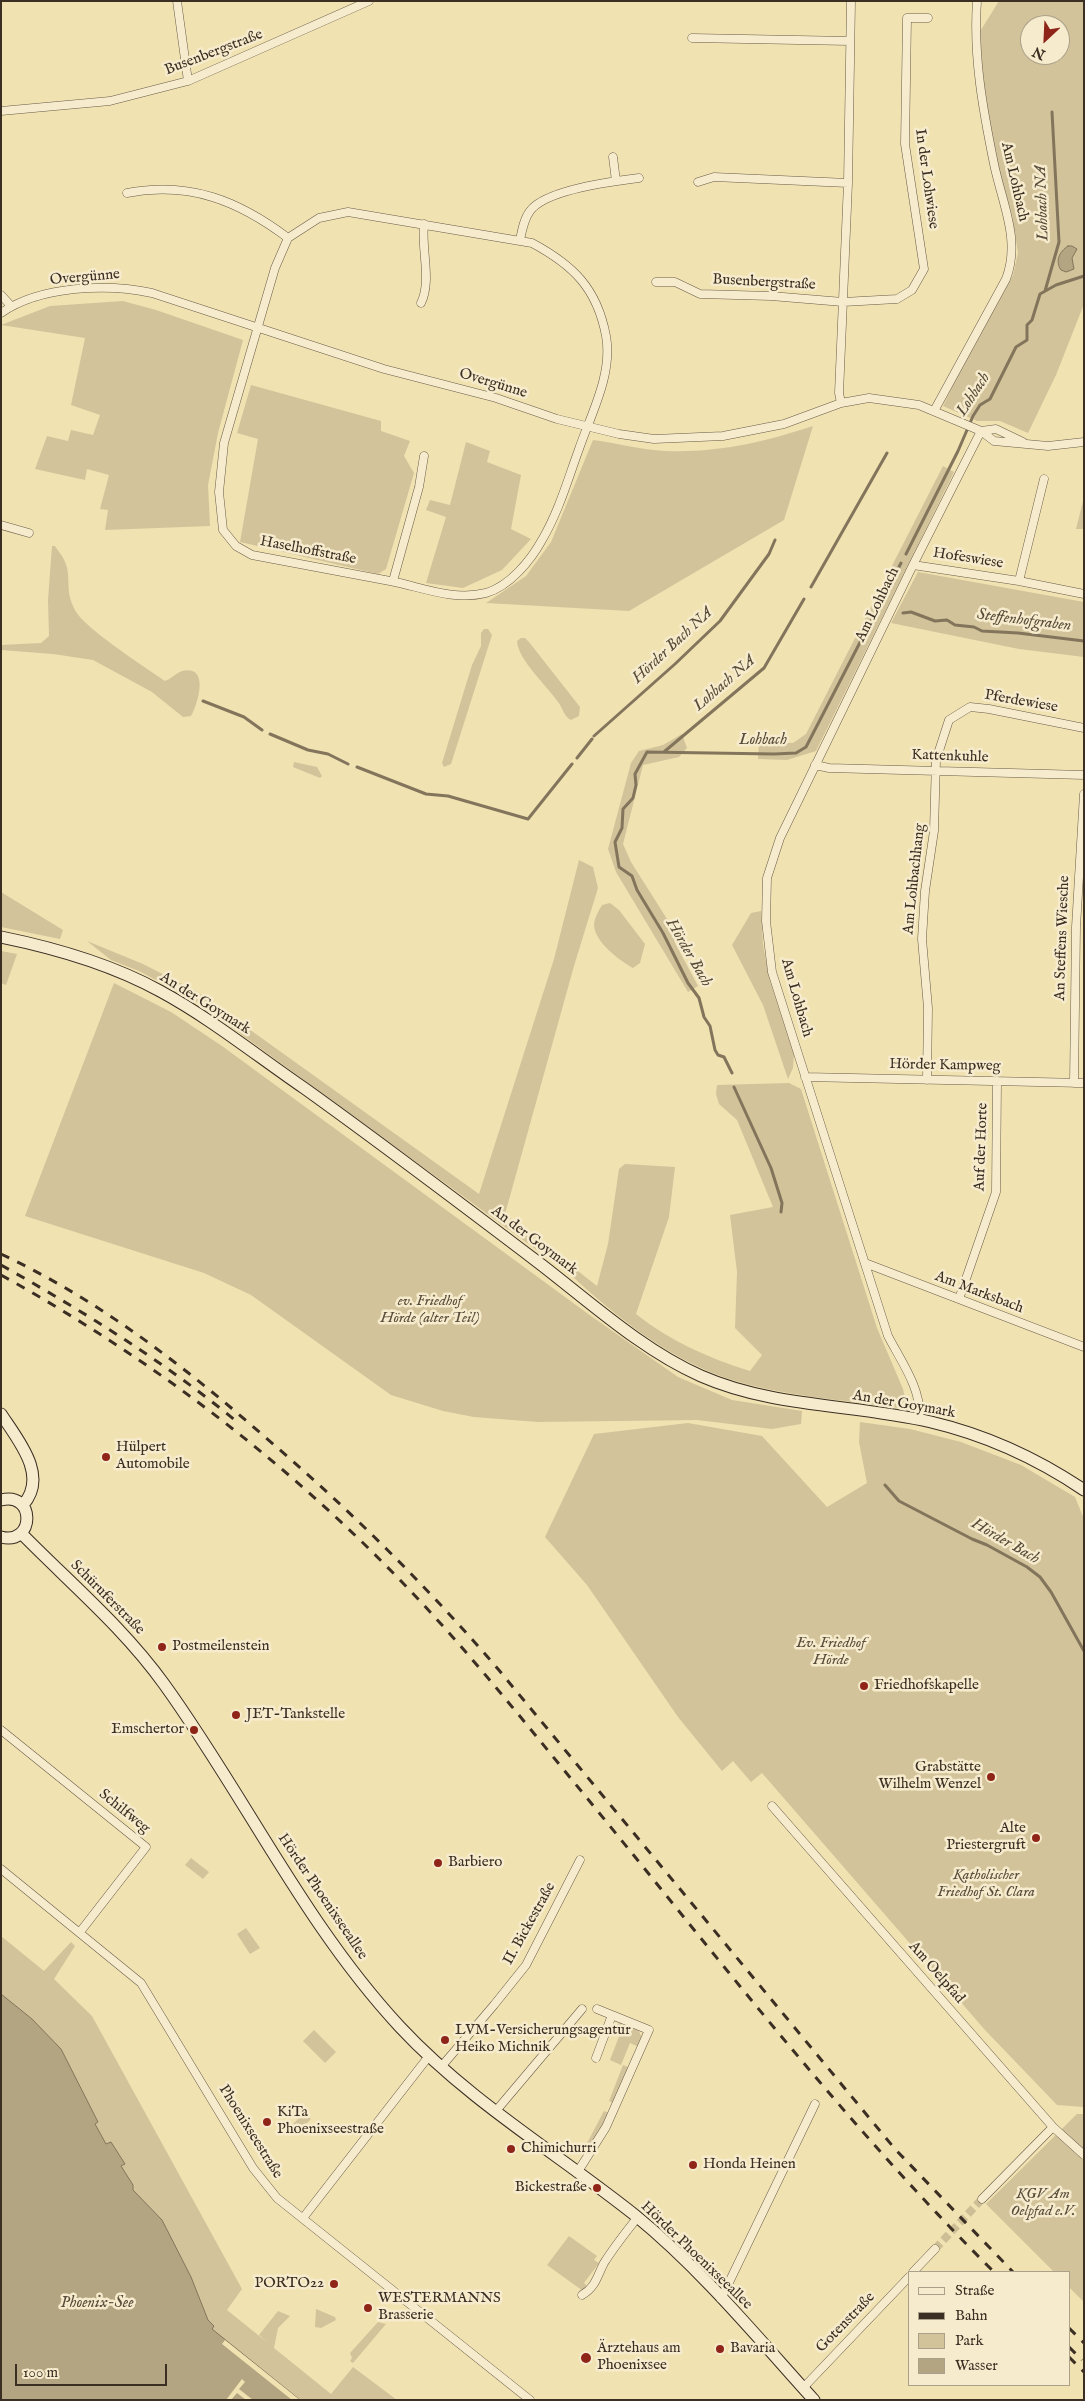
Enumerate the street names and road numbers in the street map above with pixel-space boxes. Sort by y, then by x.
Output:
street label: Busenbergstraße [163,26,265,80]
street label: In der Lohwiese [910,128,942,230]
street label: Am Lohbach [996,141,1032,223]
street label: Overgünne [49,266,121,290]
street label: Busenbergstraße [712,271,816,295]
street label: Overgünne [457,365,529,403]
street label: Haselhoffstraße [258,533,358,569]
street label: Hofeswiese [931,545,1005,573]
street label: Am Lohbach [852,565,904,645]
street label: Pferdewiese [983,687,1059,717]
street label: Kattenkuhle [911,747,989,767]
street label: Am Lohbachhang [900,823,930,935]
street label: An Steffens Wiesche [1052,875,1074,1001]
street label: Am Lohbach [776,957,816,1039]
street label: An der Goymark [156,969,254,1039]
street label: Hörder Kampweg [889,1056,1001,1076]
street label: Auf der Horte [971,1102,993,1192]
street label: An der Goymark [487,1203,581,1279]
street label: Am Marksbach [932,1268,1026,1318]
street label: An der Goymark [851,1387,957,1423]
street label: Schüruferstraße [66,1557,148,1639]
street label: Schilfweg [95,1786,153,1838]
street label: Hörder Phoenixseeallee [273,1831,371,1963]
street label: II. Bickestraße [500,1880,560,1968]
street label: Am Oelpfad [904,1938,968,2008]
street label: Phoenixseestraße [214,2082,286,2182]
street label: Hörder Phoenixseeallee [636,2198,756,2314]
street label: Gotenstraße [813,2289,879,2357]

